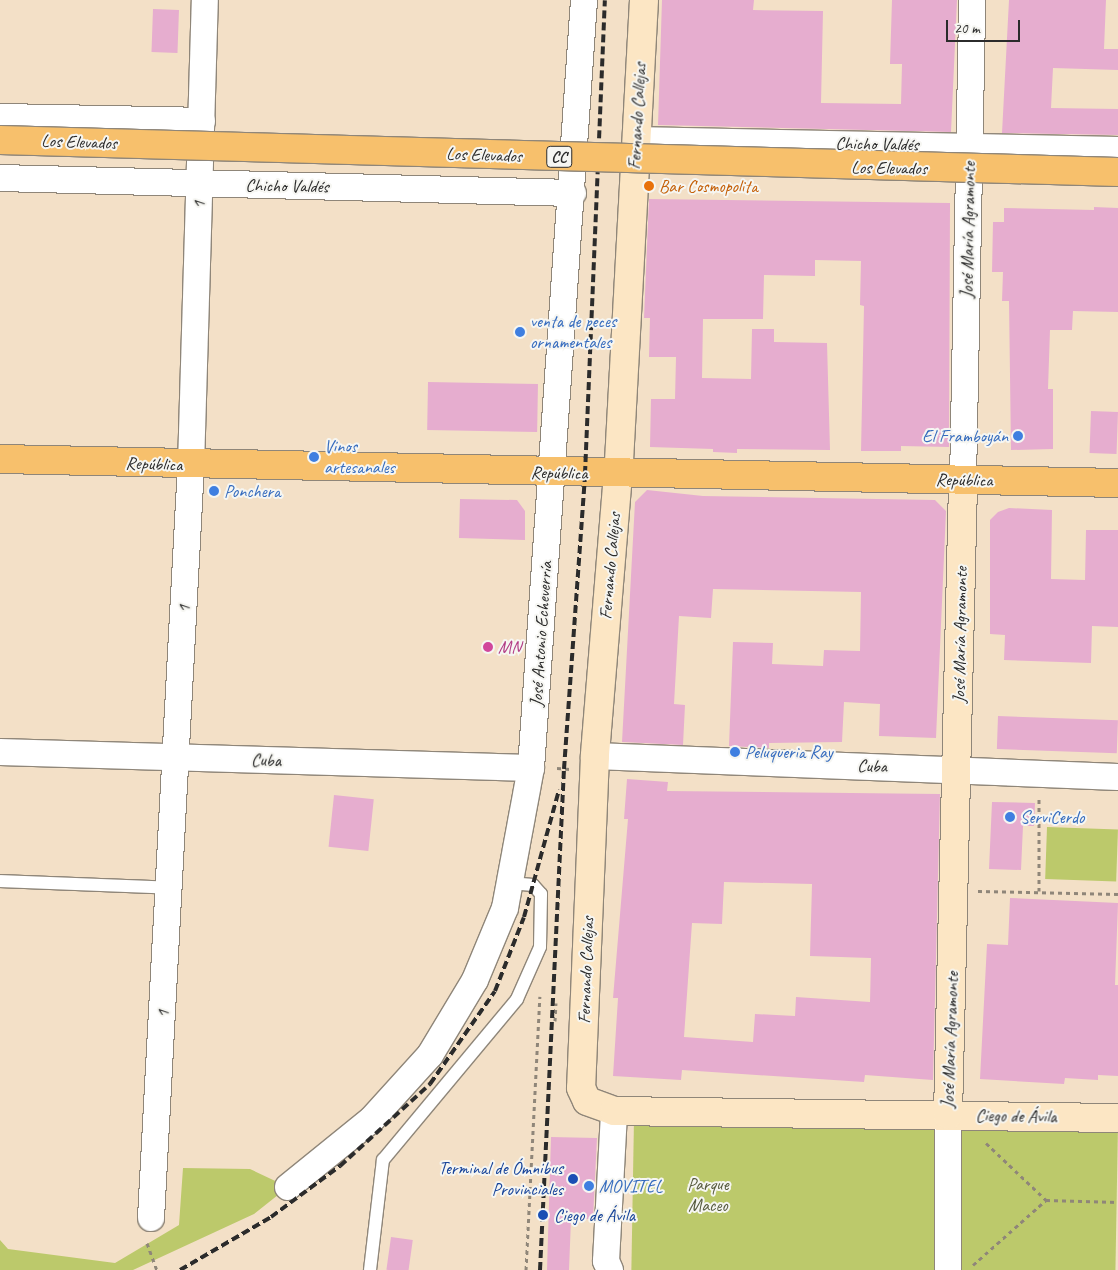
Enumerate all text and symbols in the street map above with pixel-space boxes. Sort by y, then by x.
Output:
scale bar [948,10,1022,42]
text: 20 m [954,19,980,38]
street label: Fernando Callejas [623,62,651,170]
street label: Los Elevados [41,130,117,154]
street label: Chicho Valdés [835,132,919,156]
street label: Los Elevados [446,143,522,167]
road number: CC [545,144,573,170]
street label: Los Elevados [851,157,927,179]
street label: José María Agramonte [956,161,980,299]
street label: Chicho Valdés [245,174,329,198]
place label: Bar Cosmopolita [659,175,758,197]
marker: Bar Cosmopolita [643,180,655,192]
street label: 1 [188,201,210,209]
place label: venta de peces ornamentales [530,311,616,354]
marker: venta de peces ornamentales [514,326,526,338]
place label: El Framboyán [922,425,1008,447]
marker: El Framboyán [1012,430,1024,442]
place label: Vinos artesanales [324,436,395,478]
marker: Vinos artesanales [308,451,320,463]
street label: República [125,452,183,476]
street label: República [530,462,588,484]
street label: República [935,469,993,491]
place label: Ponchera [224,480,280,502]
marker: Ponchera [208,485,220,497]
street label: Fernando Callejas [595,512,625,620]
street label: José Antonio Echeverría [525,561,557,707]
street label: José María Agramonte [948,566,972,704]
street label: 1 [173,604,195,614]
place label: MN [498,636,521,658]
marker: MN [482,641,494,653]
place label: Peluqueria Ray [745,741,833,763]
marker: Peluqueria Ray [729,746,741,758]
street label: Cuba [251,749,281,771]
street label: Cuba [857,755,887,777]
place label: ServiCerdo [1020,806,1084,828]
marker: ServiCerdo [1004,811,1016,823]
street label: Fernando Callejas [573,916,599,1024]
street label: José María Agramonte [937,971,963,1109]
street label: 1 [152,1009,174,1019]
street label: Ciego de Ávila [975,1104,1057,1128]
place label: Terminal de Ómnibus Provinciales [438,1158,563,1200]
marker: Terminal de Ómnibus Provinciales [567,1173,579,1185]
park label: Parque Maceo [687,1174,729,1216]
place label: MOVITEL [599,1175,663,1197]
marker: MOVITEL [583,1180,595,1192]
place label: Ciego de Ávila [554,1204,635,1226]
marker: Ciego de Ávila [536,1208,550,1222]

